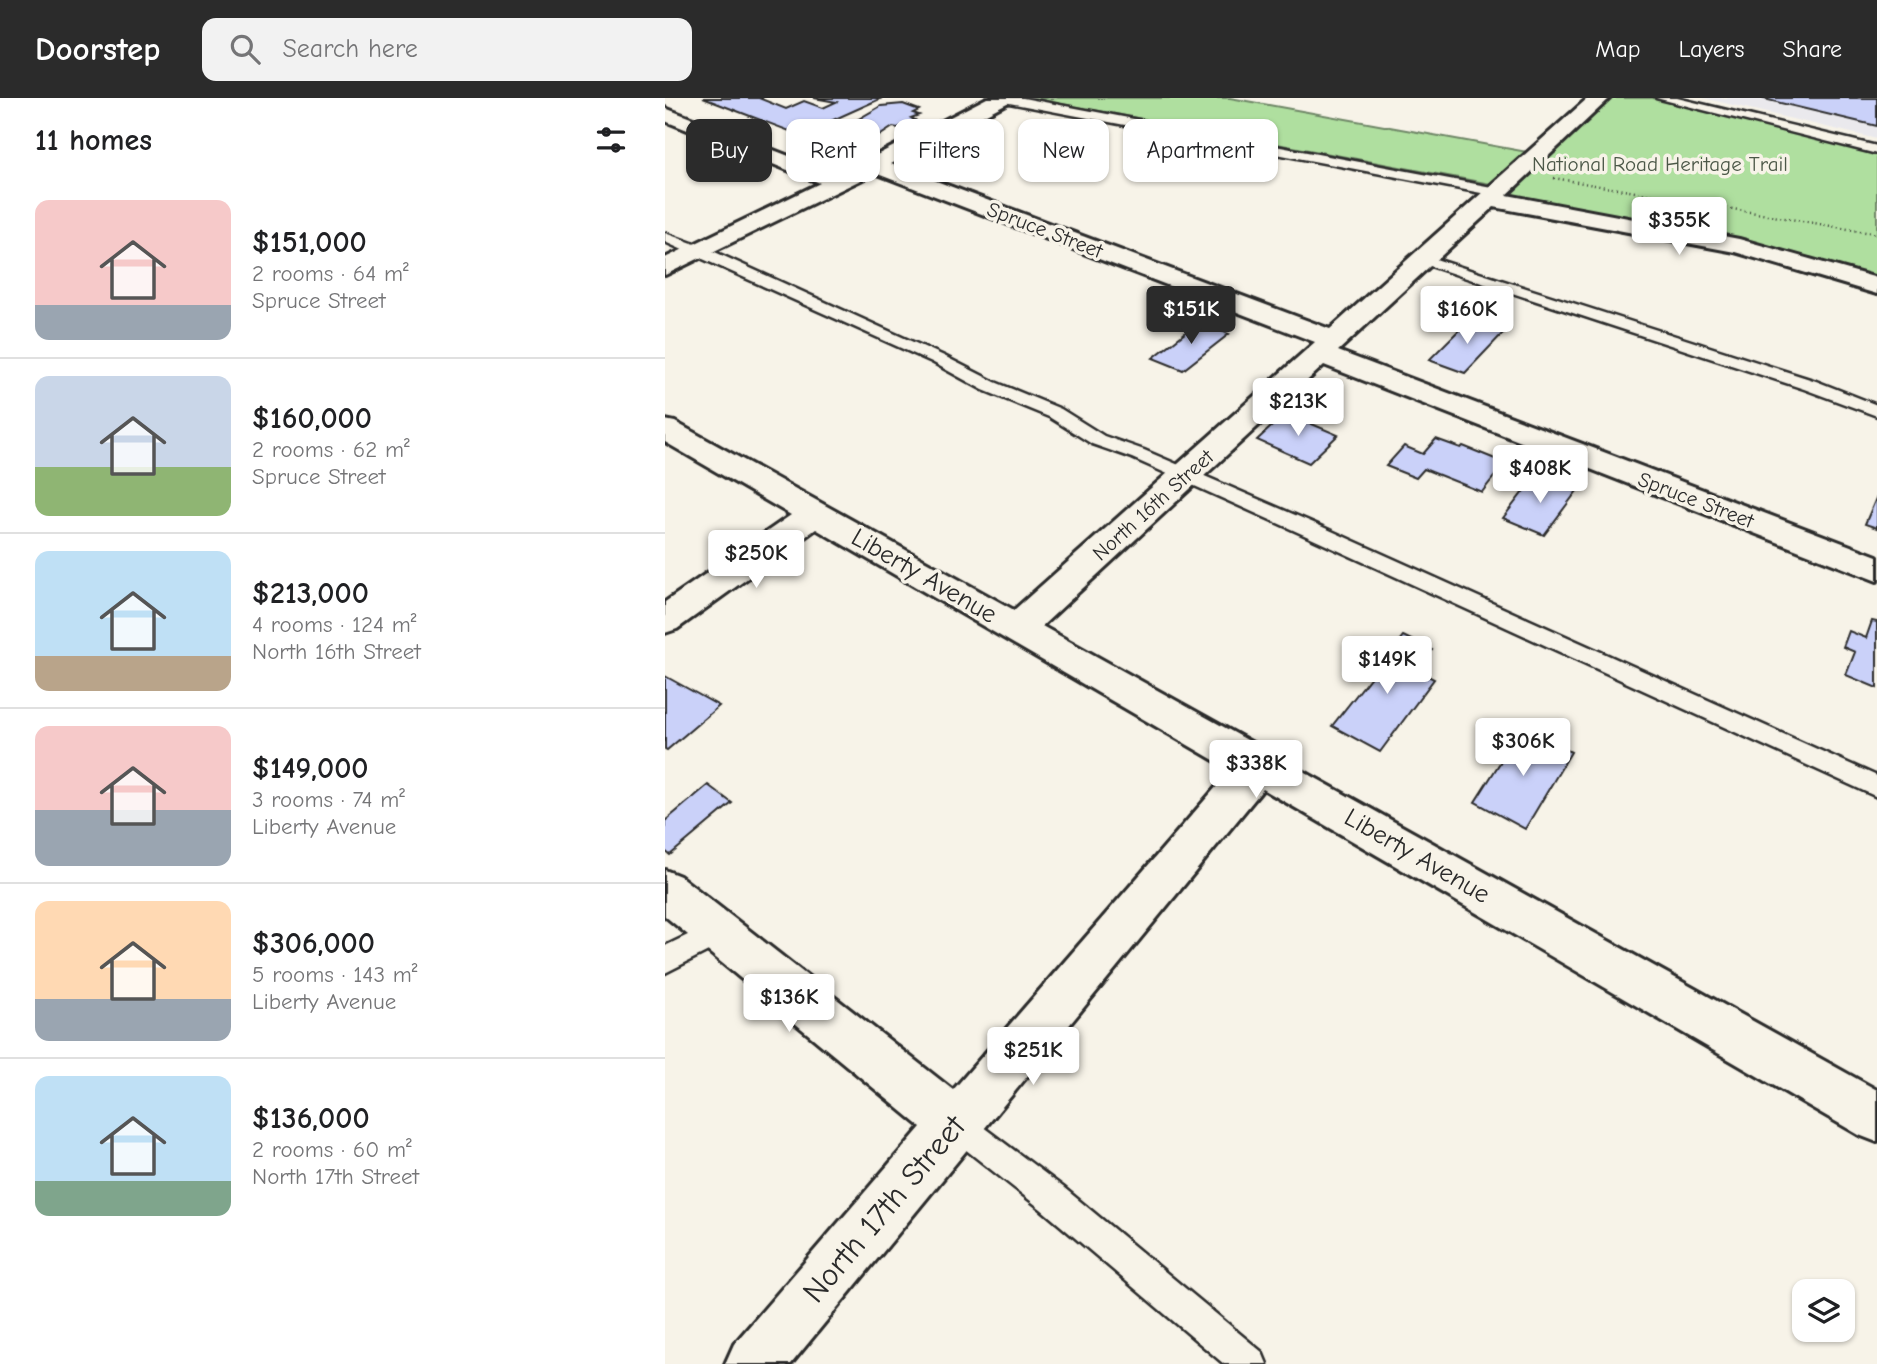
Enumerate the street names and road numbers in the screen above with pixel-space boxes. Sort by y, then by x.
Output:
street label: Spruce Street [984,197,1107,263]
street label: North 16th Street [1088,444,1219,565]
street label: Spruce Street [1635,467,1758,533]
street label: Liberty Avenue [846,522,1002,630]
street label: Liberty Avenue [1339,802,1495,910]
street label: North 17th Street [795,1107,973,1310]

